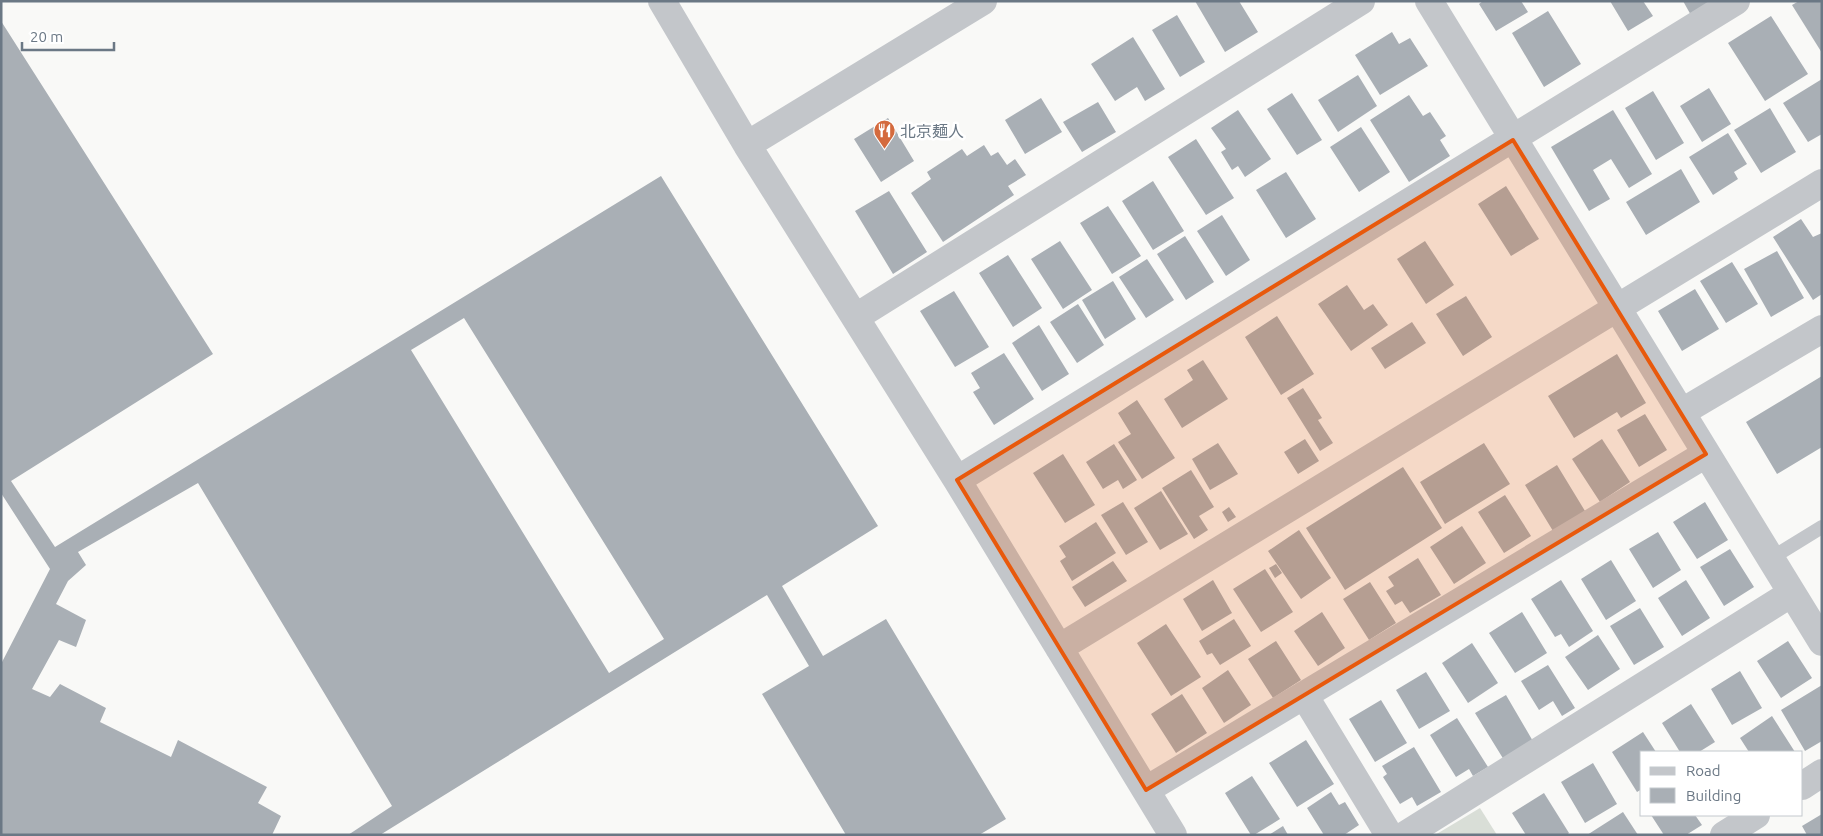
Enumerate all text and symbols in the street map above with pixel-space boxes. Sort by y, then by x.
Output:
scale bar [22,20,115,52]
text: 20 m [30,28,63,45]
restaurant icon: 北京麺人 [872,119,896,150]
place label: 北京麺人 [900,122,964,140]
legend [1640,751,1803,816]
text: Road [1686,762,1721,779]
text: Building [1686,787,1741,804]

